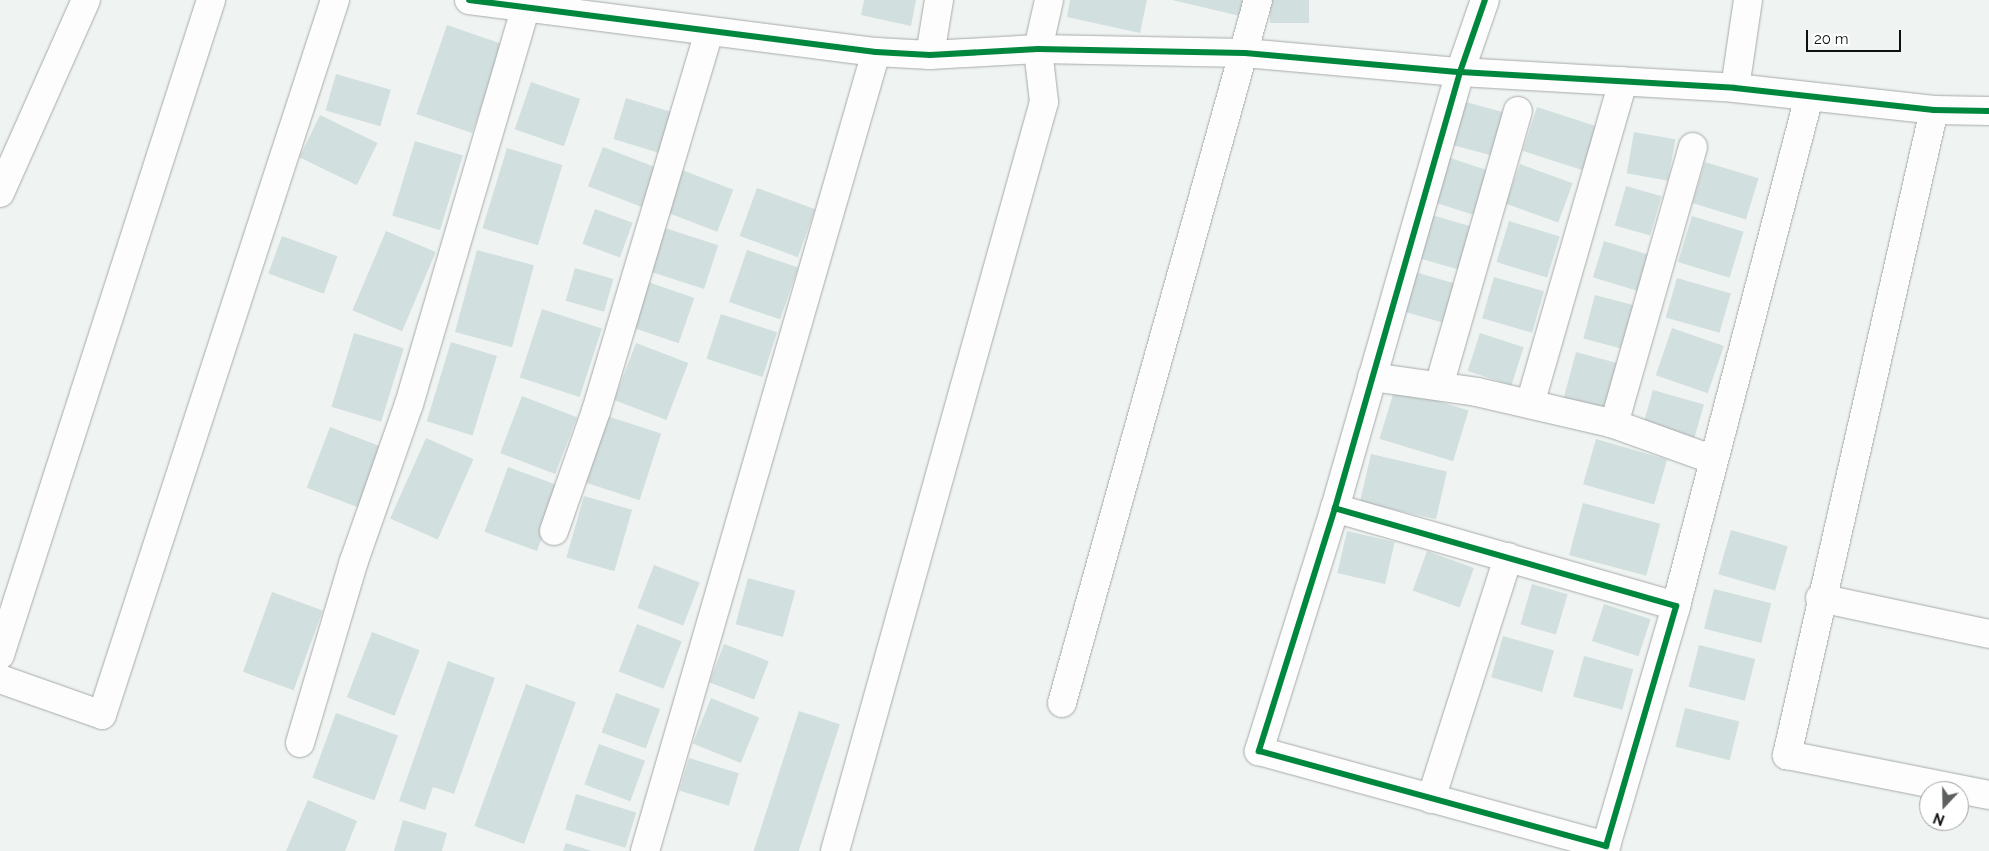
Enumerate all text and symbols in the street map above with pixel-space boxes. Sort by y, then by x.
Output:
scale bar [1809,20,1904,52]
text: 20 m [1814,30,1849,48]
north arrow [1919,781,1969,831]
text: N [1931,810,1947,828]

